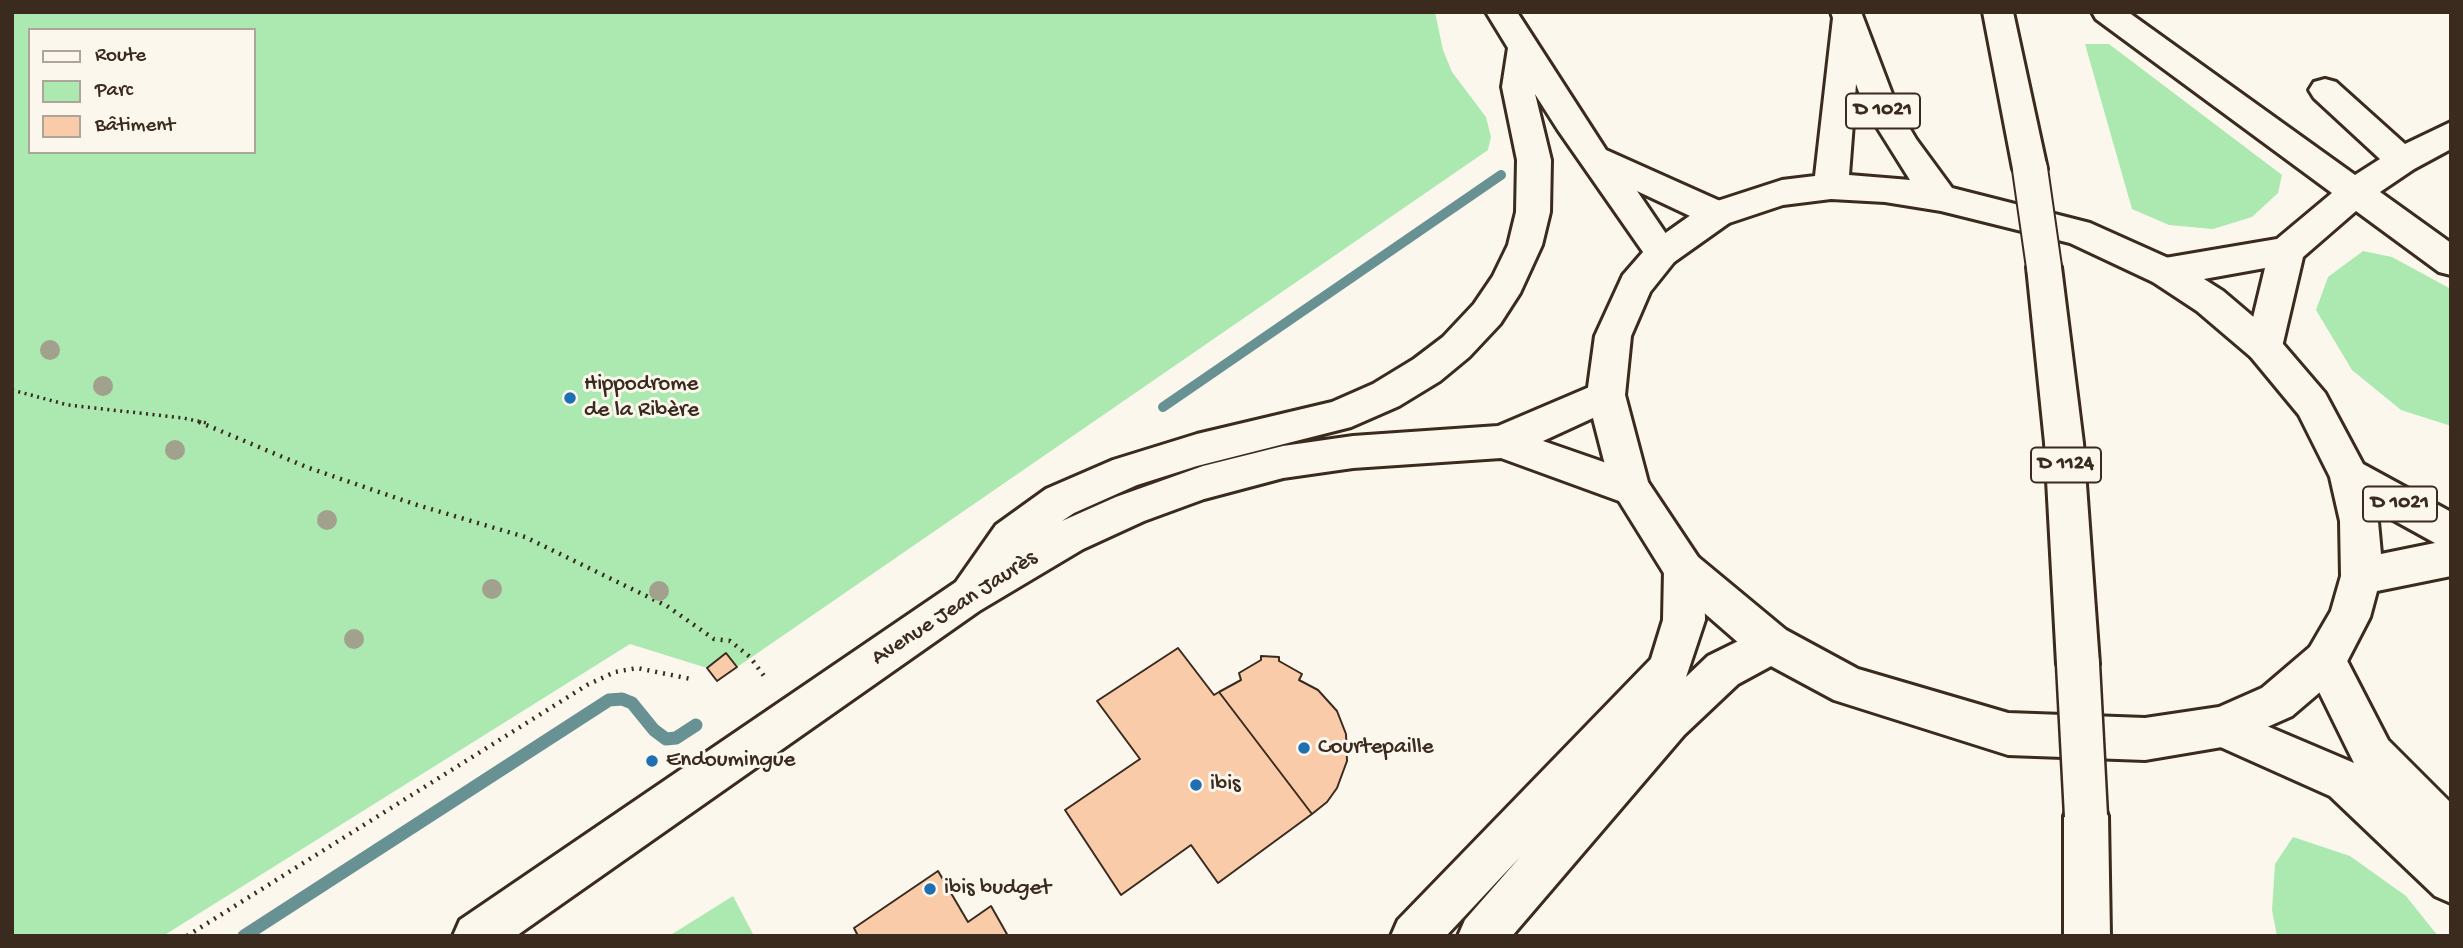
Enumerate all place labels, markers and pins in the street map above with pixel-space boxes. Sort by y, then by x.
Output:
place label: Hippodrome de la Ribère [584,371,699,425]
marker: Hippodrome de la Ribère [562,390,578,406]
place label: Courtepaille [1318,734,1434,762]
marker: Courtepaille [1296,740,1312,756]
place label: Endoumingue [666,747,795,775]
marker: Endoumingue [644,753,660,769]
place label: ibis [1210,771,1241,799]
marker: ibis [1188,777,1204,793]
place label: ibis budget [944,875,1051,903]
marker: ibis budget [922,881,938,897]

